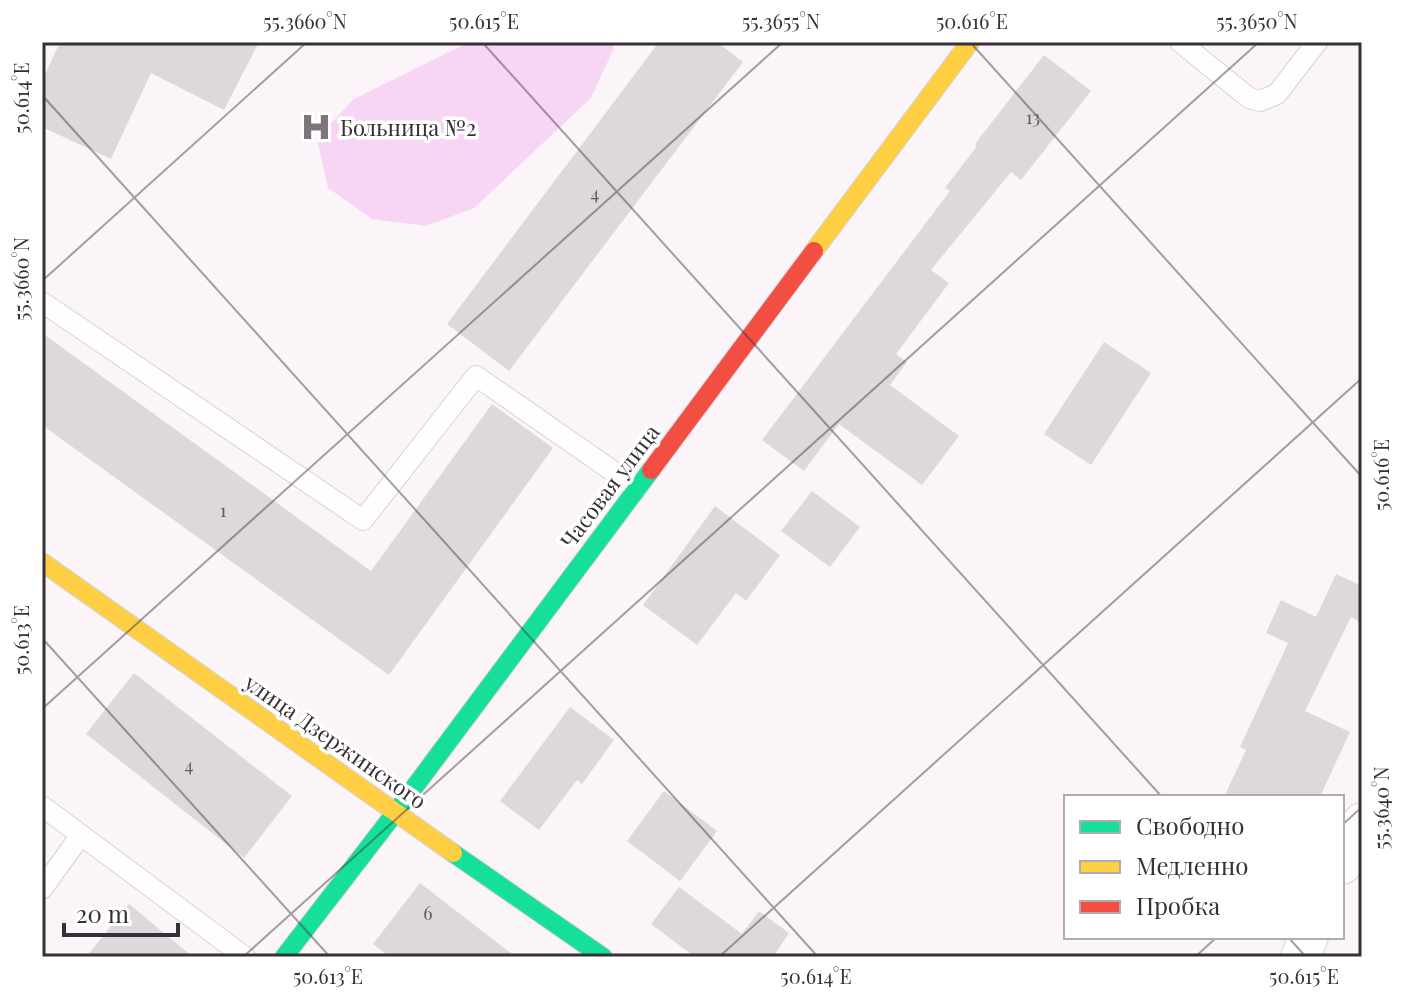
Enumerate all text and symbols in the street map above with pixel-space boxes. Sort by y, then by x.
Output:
text: 55.3660°N [263,7,347,34]
text: 50.615°E [449,7,519,34]
text: 55.3655°N [742,7,820,34]
text: 50.616°E [936,7,1008,34]
text: 55.3650°N [1216,7,1298,34]
text: 50.614°E [7,62,34,134]
house number: 13 [1026,105,1040,129]
hospital icon: Больница №2 [299,110,333,144]
place label: Больница №2 [340,112,476,142]
house number: 4 [591,181,600,205]
text: 55.3660°N [7,237,34,321]
street label: Часовая улица [552,418,666,554]
text: 50.616°E [1367,439,1394,511]
house number: 1 [220,498,227,522]
text: 50.613°E [7,605,34,675]
street label: улица Дзержинского [238,666,433,815]
house number: 4 [185,753,194,777]
text: 55.3640°N [1367,766,1394,850]
legend [1064,795,1344,939]
text: Свободно [1136,809,1244,841]
text: Медленно [1136,849,1249,881]
scale bar [64,887,178,937]
text: Пробка [1136,889,1220,921]
text: 20 m [76,897,129,929]
house number: 6 [423,901,433,925]
text: 50.613°E [293,962,363,989]
text: 50.614°E [780,962,852,989]
text: 50.615°E [1269,962,1339,989]

